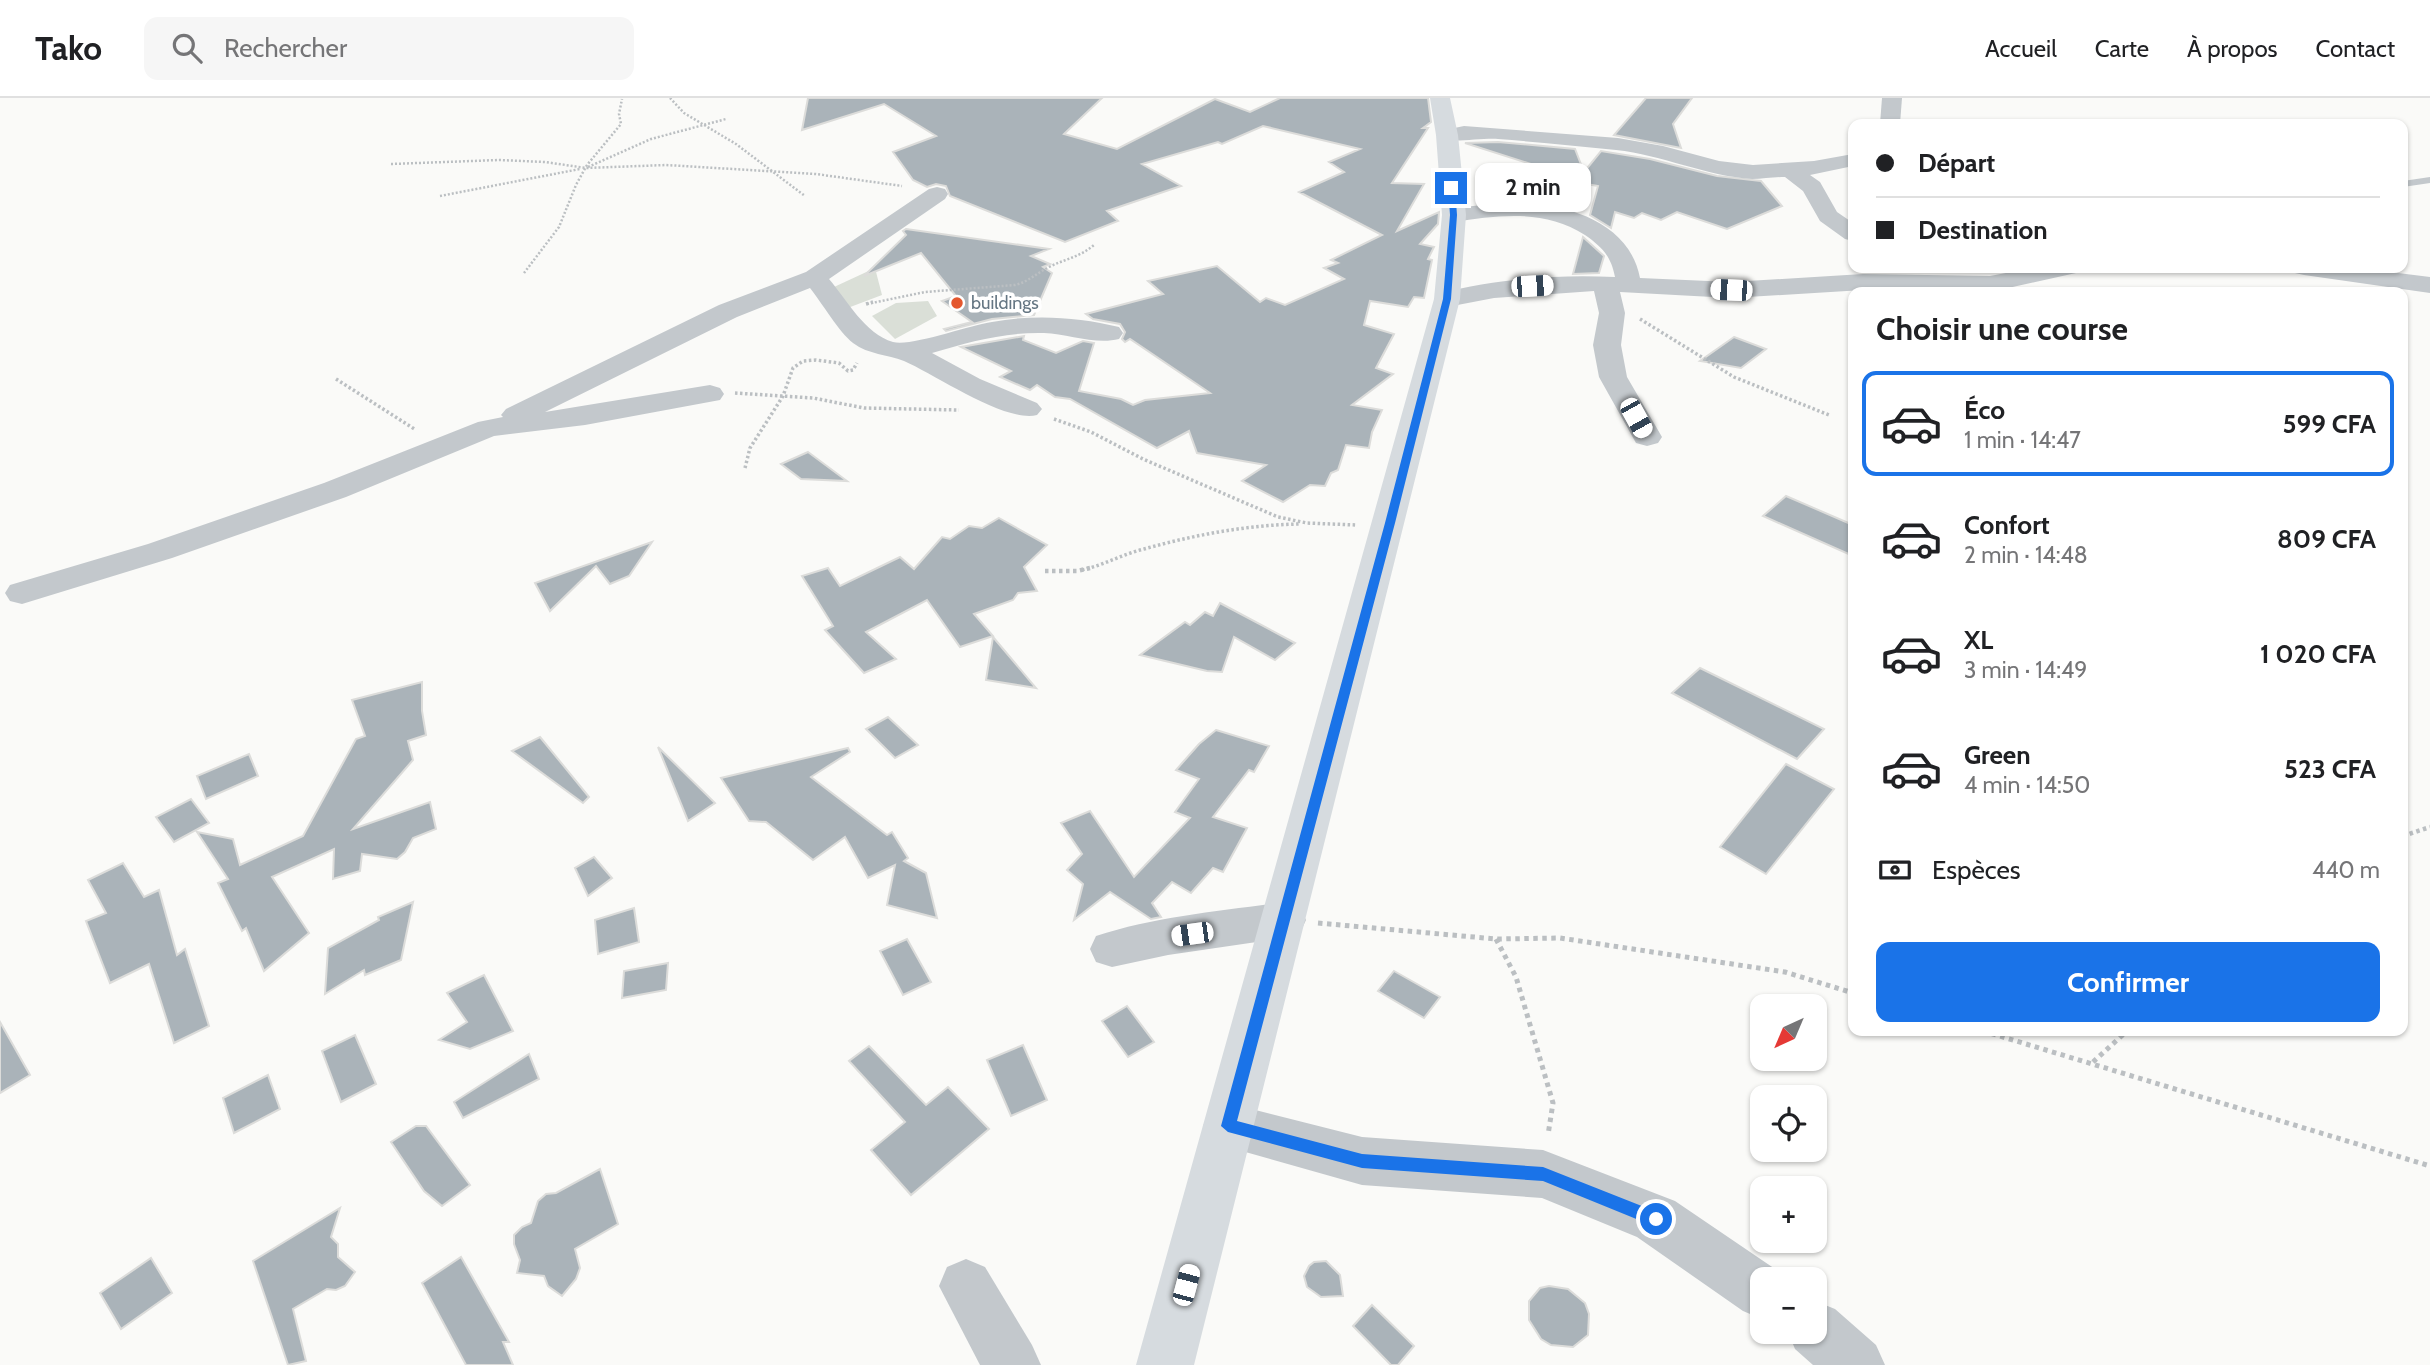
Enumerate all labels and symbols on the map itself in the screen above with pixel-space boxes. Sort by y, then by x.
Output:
callout: 2 min [1476,164,1591,212]
route end [1435,172,1467,204]
car [1511,274,1554,298]
car [1710,279,1753,301]
place label: buildings [971,292,1039,314]
marker: buildings [949,295,965,311]
car [1617,395,1656,441]
car [1170,921,1215,947]
north arrow [1750,994,1827,1071]
route start [1640,1203,1672,1235]
car [1171,1262,1202,1308]

